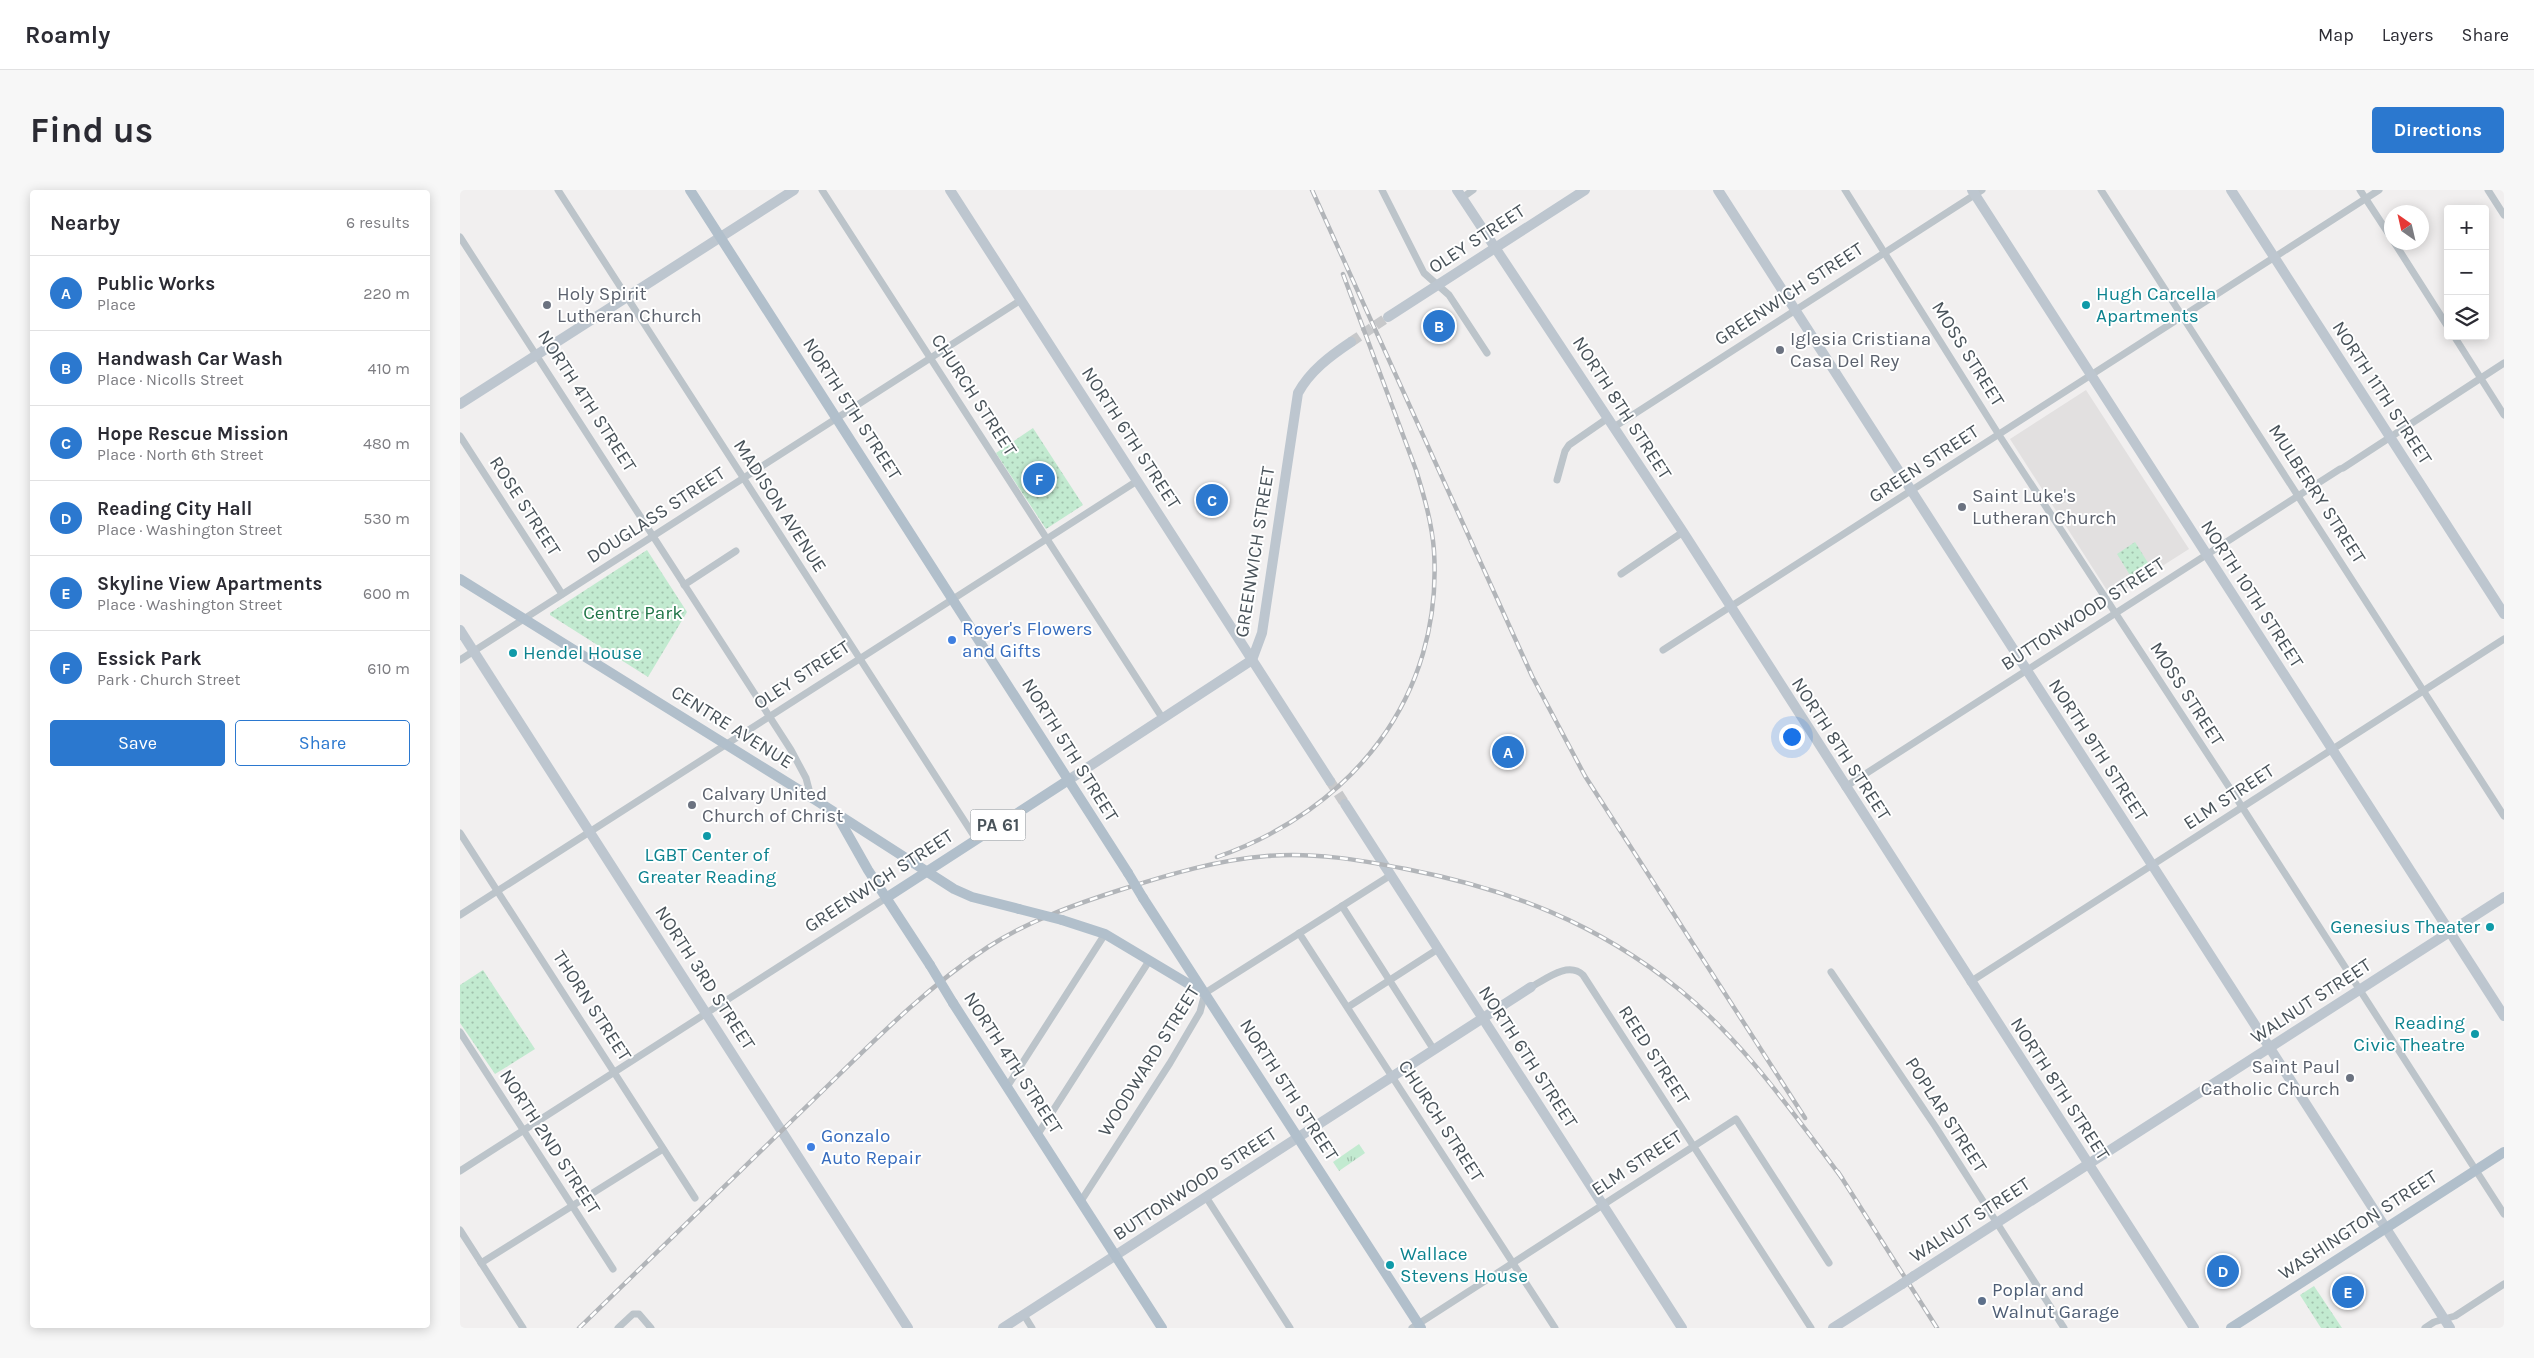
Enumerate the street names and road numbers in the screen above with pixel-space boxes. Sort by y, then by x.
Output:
street label: OLEY STREET [1425,199,1530,278]
street label: GREENWICH STREET [1711,237,1868,350]
street label: MOSS STREET [1927,298,2009,411]
street label: NORTH 11TH STREET [2327,317,2437,469]
street label: NORTH 4TH STREET [533,326,641,476]
street label: CHURCH STREET [926,330,1022,460]
street label: NORTH 8TH STREET [1568,333,1677,484]
street label: NORTH 5TH STREET [798,334,906,484]
street label: NORTH 6TH STREET [1077,363,1185,513]
street label: GREEN STREET [1865,420,1983,508]
street label: MULBERRY STREET [2264,420,2370,568]
street label: MADISON AVENUE [729,435,831,577]
street label: ROSE STREET [485,452,566,560]
street label: DOUGLASS STREET [583,462,730,568]
street label: GREENWICH STREET [1231,464,1279,639]
street label: NORTH 10TH STREET [2196,516,2308,672]
street label: BUTTONWOOD STREET [1997,553,2169,675]
street label: OLEY STREET [750,635,855,714]
street label: MOSS STREET [2145,638,2229,750]
street label: NORTH 5TH STREET [1017,674,1123,826]
street label: NORTH 8TH STREET [1787,674,1896,825]
street label: NORTH 9TH STREET [2044,675,2152,826]
street label: CENTRE AVENUE [667,681,797,773]
street label: ELM STREET [2180,759,2279,834]
road number: PA 61 [970,810,1026,840]
street label: GREENWICH STREET [801,824,958,937]
street label: NORTH 3RD STREET [650,902,760,1054]
street label: THORN STREET [548,947,636,1066]
street label: WALNUT STREET [2247,954,2376,1048]
street label: WOODWARD STREET [1094,981,1205,1140]
street label: NORTH 6TH STREET [1474,982,1582,1132]
street label: NORTH 4TH STREET [959,988,1067,1138]
street label: REED STREET [1614,1001,1694,1109]
street label: NORTH 8TH STREET [2006,1014,2115,1165]
street label: NORTH 5TH STREET [1235,1015,1343,1165]
street label: POPLAR STREET [1901,1053,1992,1177]
street label: CHURCH STREET [1393,1056,1489,1186]
street label: NORTH 2ND STREET [495,1065,605,1219]
street label: BUTTONWOOD STREET [1109,1123,1281,1245]
street label: ELM STREET [1588,1125,1687,1200]
street label: WASHINGTON STREET [2275,1165,2442,1285]
street label: WALNUT STREET [1906,1173,2035,1267]

